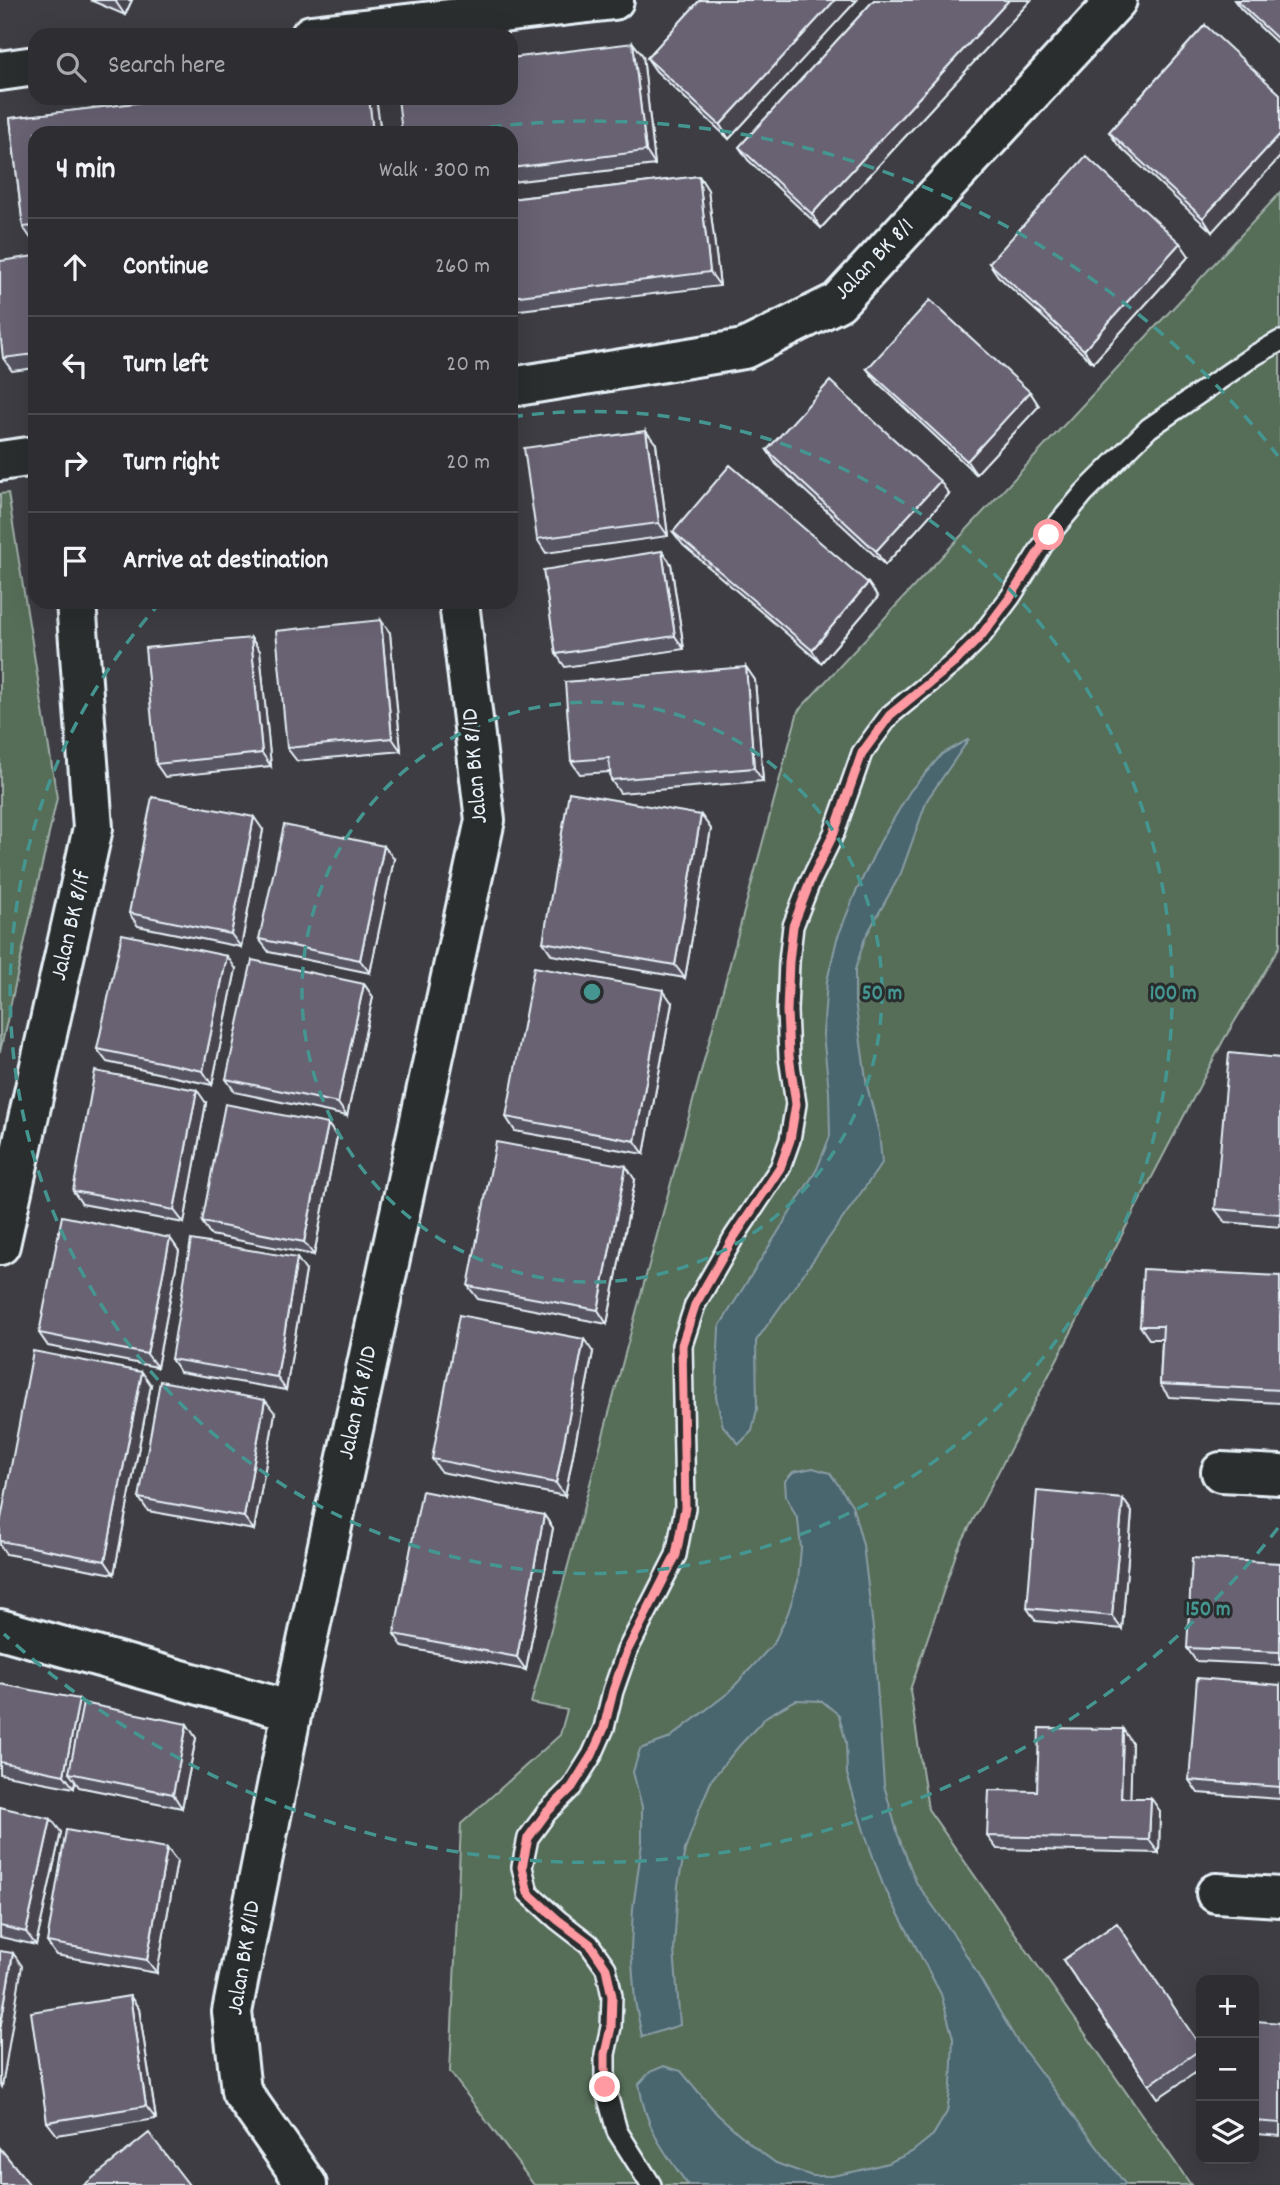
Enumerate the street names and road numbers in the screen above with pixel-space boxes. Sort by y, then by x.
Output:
street label: Jalan BK 8/1 [827,211,923,309]
street label: Jalan BK 8/1D [454,707,498,825]
street label: Jalan BK 8/1f [43,867,101,984]
street label: Jalan BK 8/1D [330,1343,388,1463]
street label: Jalan BK 8/1D [219,1898,271,2018]

